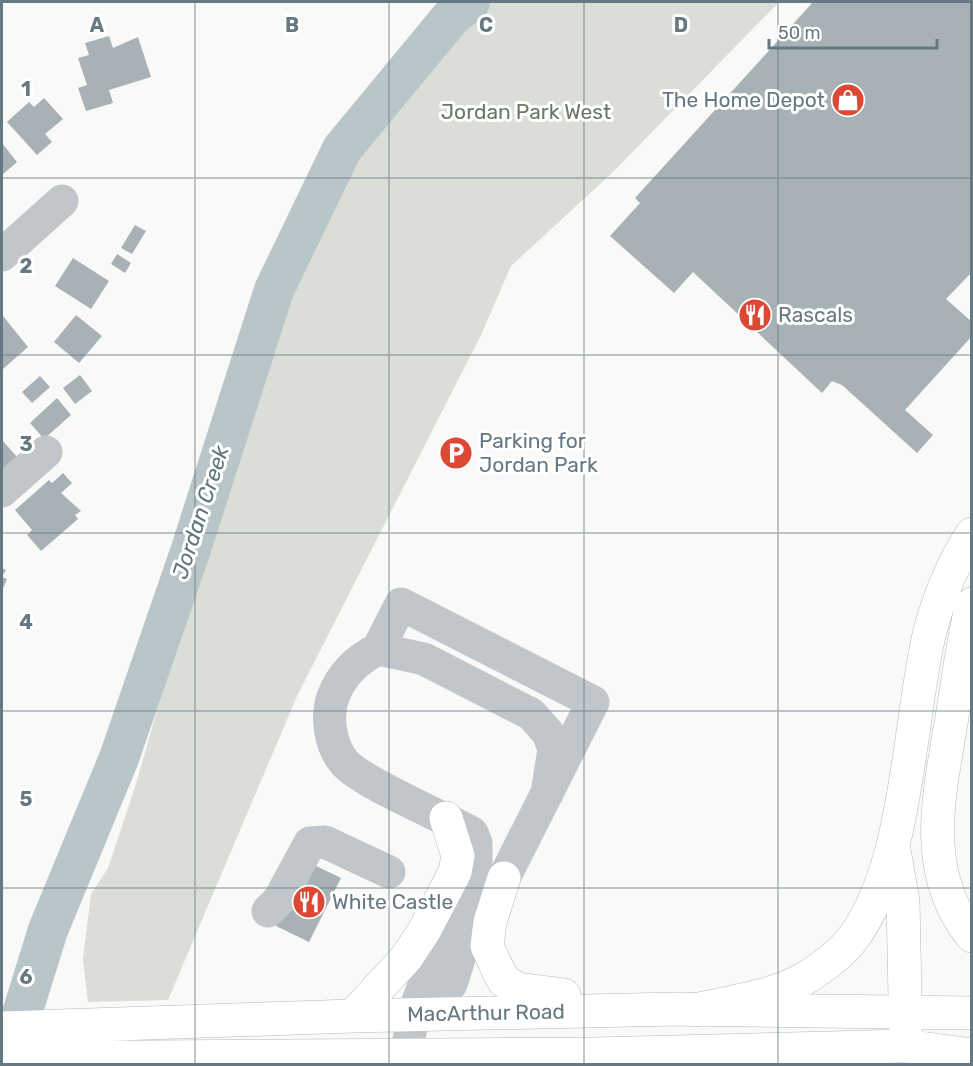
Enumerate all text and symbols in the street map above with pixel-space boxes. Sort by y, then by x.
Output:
scale bar [769,12,937,50]
text: A [90,13,105,37]
text: B [285,13,299,37]
text: C [479,13,493,37]
text: D [674,13,688,37]
text: 50 m [778,22,821,44]
text: 1 [21,77,31,101]
shop icon: The Home Depot [830,82,866,118]
place label: The Home Depot [662,87,825,112]
park label: Jordan Park West [441,99,611,124]
text: 2 [20,254,33,278]
restaurant icon: Rascals [737,297,773,333]
place label: Rascals [778,302,853,327]
place label: Parking for Jordan Park [479,428,598,477]
text: 3 [19,432,33,456]
parking icon: Parking for Jordan Park [438,435,474,471]
water label: Jordan Creek [166,442,235,582]
text: 4 [19,610,33,634]
text: 5 [20,787,33,811]
restaurant icon: White Castle [291,884,327,920]
place label: White Castle [332,889,453,914]
text: 6 [19,965,33,989]
street label: MacArthur Road [407,999,565,1026]

